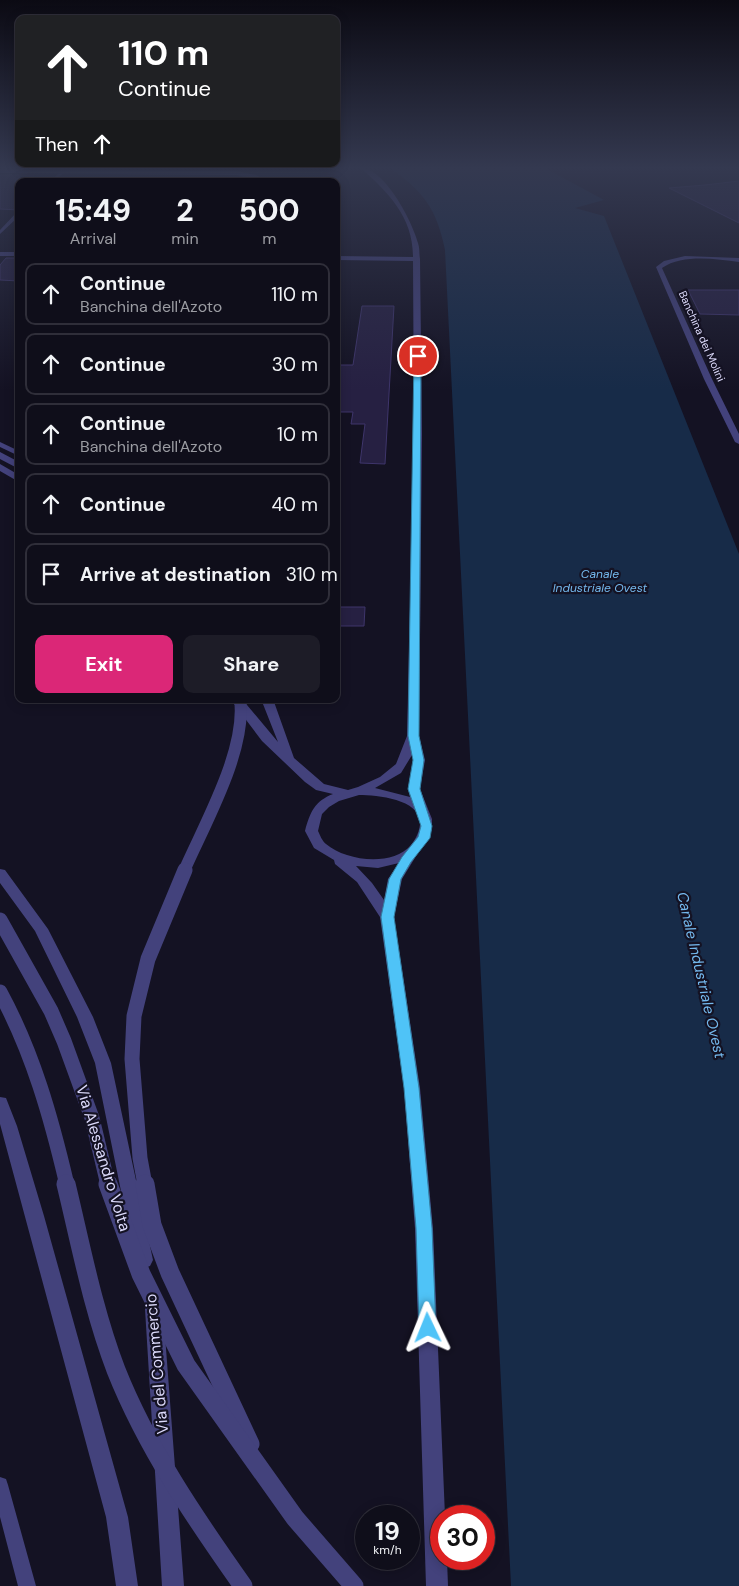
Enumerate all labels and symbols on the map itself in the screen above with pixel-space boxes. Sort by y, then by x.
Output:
street label: Banchina dei Molini [676,288,728,384]
pin [397,335,439,377]
water label: Canale Industriale Ovest [553,566,648,596]
water label: Canale Industriale Ovest [672,890,730,1060]
street label: Via Alessandro Volta [71,1082,136,1234]
street label: Via del Commercio [140,1293,173,1435]
position arrow [401,1301,453,1353]
speed limit sign: 30 [430,1505,495,1570]

